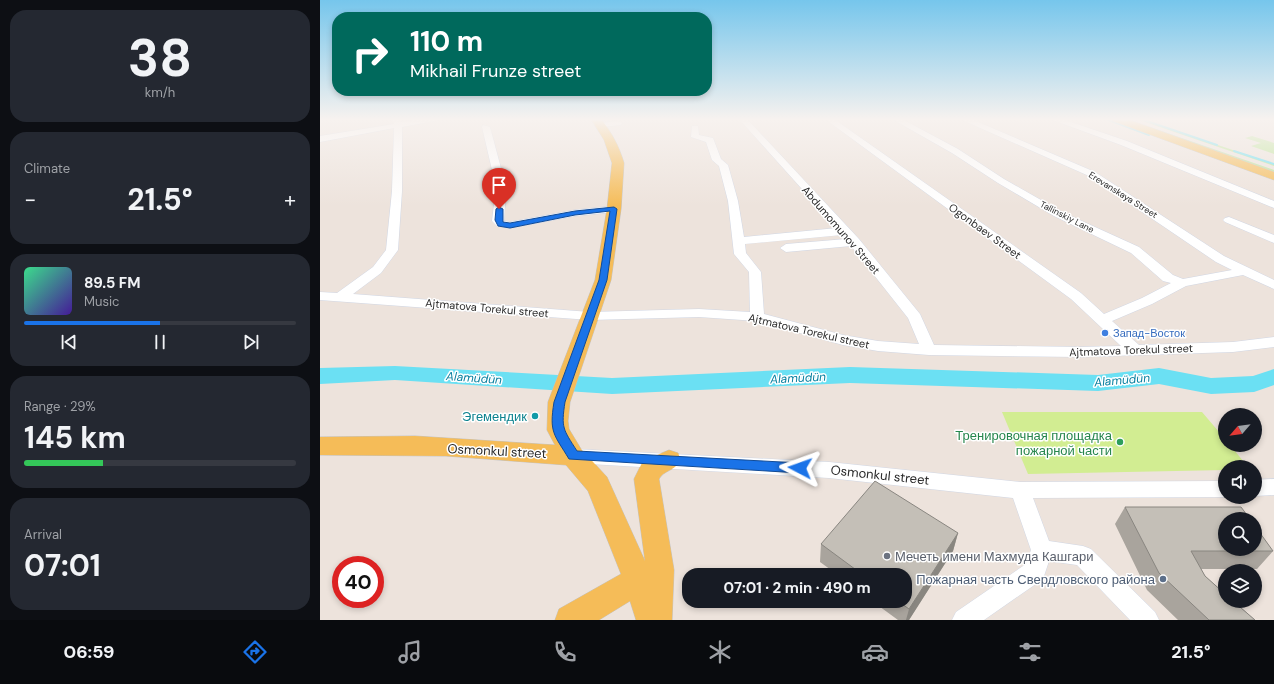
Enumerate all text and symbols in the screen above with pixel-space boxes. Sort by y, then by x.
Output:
text: 110 m [410,23,483,60]
text: 38 [128,24,192,92]
icon: right [344,28,396,80]
text: Mikhail Frunze street [410,59,581,83]
text: km/h [145,84,175,101]
text: Climate [24,160,70,177]
pin [482,168,516,209]
street label: Erevanskaya Street [1086,169,1160,221]
icon: arrive [488,174,510,196]
text: 21.5° [127,180,193,219]
street label: Abdumomunov Street [799,183,883,277]
text: − [24,185,36,214]
text: + [284,185,296,214]
street label: Tallinskiy Lane [1038,198,1096,236]
street label: Ogonbaev Street [946,200,1024,262]
text: 89.5 FM [84,273,140,293]
text: Music [84,293,119,310]
street label: Ajtmatova Torekul street [425,296,549,320]
street label: Ajtmatova Torekul street [747,310,871,352]
place label: Запад-Восток [1113,326,1185,340]
marker: Запад-Восток [1100,328,1110,338]
icon: previous [58,331,80,353]
icon: pause [149,331,171,353]
icon: next [240,331,262,353]
street label: Ajtmatova Torekul street [1069,341,1193,359]
water label: Alamüdün [444,368,503,388]
water label: Alamüdün [769,369,827,388]
water label: Alamüdün [1092,370,1151,390]
text: Range · 29% [24,398,96,415]
place label: Эгемендик [462,408,527,425]
north arrow [1218,408,1262,452]
map controls [1218,408,1262,608]
marker: Эгемендик [530,411,540,421]
text: 145 km [24,418,126,457]
place label: Тренировочная площадка пожарной части [955,427,1113,459]
marker: Тренировочная площадка пожарной части [1115,437,1125,447]
street label: Osmonkul street [447,440,547,462]
position arrow [779,447,821,489]
button: sound [1218,460,1262,504]
street label: Osmonkul street [830,461,930,489]
button: search [1218,512,1262,556]
text: Arrival [24,526,62,543]
text: 07:01 [24,546,101,585]
place label: Мечеть имени Махмуда Кашгари [895,548,1093,565]
marker: Мечеть имени Махмуда Кашгари [882,551,892,561]
speed limit sign: 40 [332,556,384,608]
button: layers [1218,564,1262,608]
place label: Пожарная часть Свердловского района [916,571,1156,588]
marker: Пожарная часть Свердловского района [1158,574,1168,584]
text: 07:01 · 2 min · 490 m [723,578,871,598]
icon: directions [241,638,269,666]
icon: music [396,638,424,666]
icon: phone [551,638,579,666]
icon: climate [706,638,734,666]
icon: car [861,638,889,666]
icon: filters [1016,638,1044,666]
text: 06:59 [63,640,114,664]
text: 21.5° [1171,640,1210,664]

